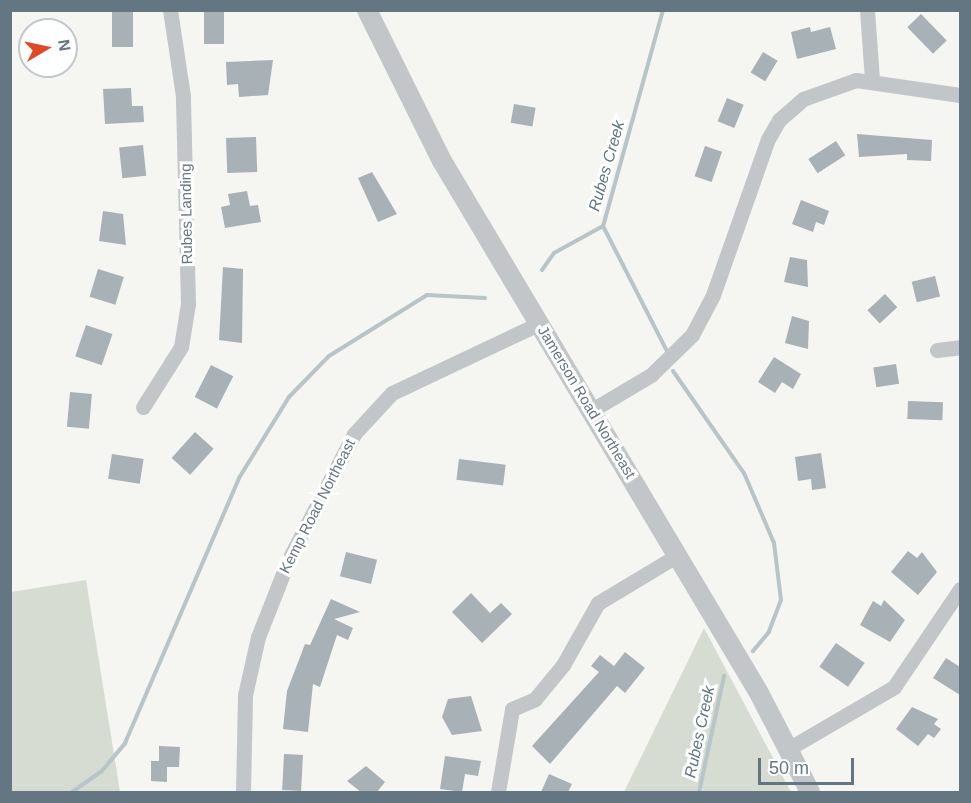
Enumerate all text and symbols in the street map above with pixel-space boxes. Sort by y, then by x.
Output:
north arrow [18,18,78,78]
text: N [55,38,74,52]
water label: Rubes Creek [585,118,629,214]
street label: Rubes Landing [176,163,196,265]
street label: Jamerson Road Northeast [534,322,640,482]
street label: Kemp Road Northeast [275,436,359,576]
water label: Rubes Creek [681,684,719,780]
scale bar [761,746,857,784]
text: 50 m [769,758,809,778]

